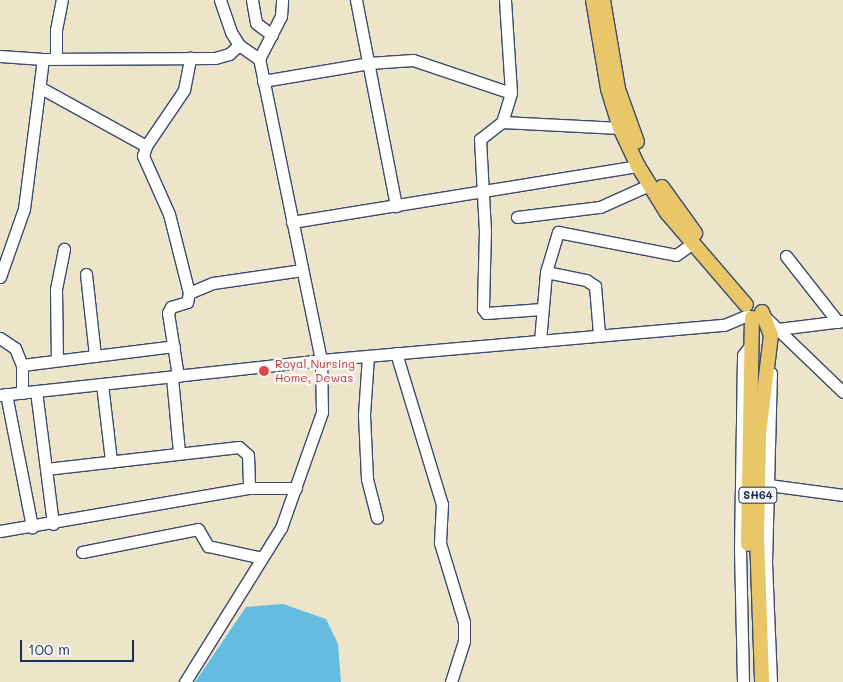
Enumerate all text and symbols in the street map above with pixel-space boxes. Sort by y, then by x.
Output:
place label: Royal Nursing Home, Dewas [275,357,355,385]
marker: Royal Nursing Home, Dewas [257,364,271,378]
road number: SH64 [738,486,778,504]
scale bar [22,630,136,662]
text: 100 m [28,639,70,659]

